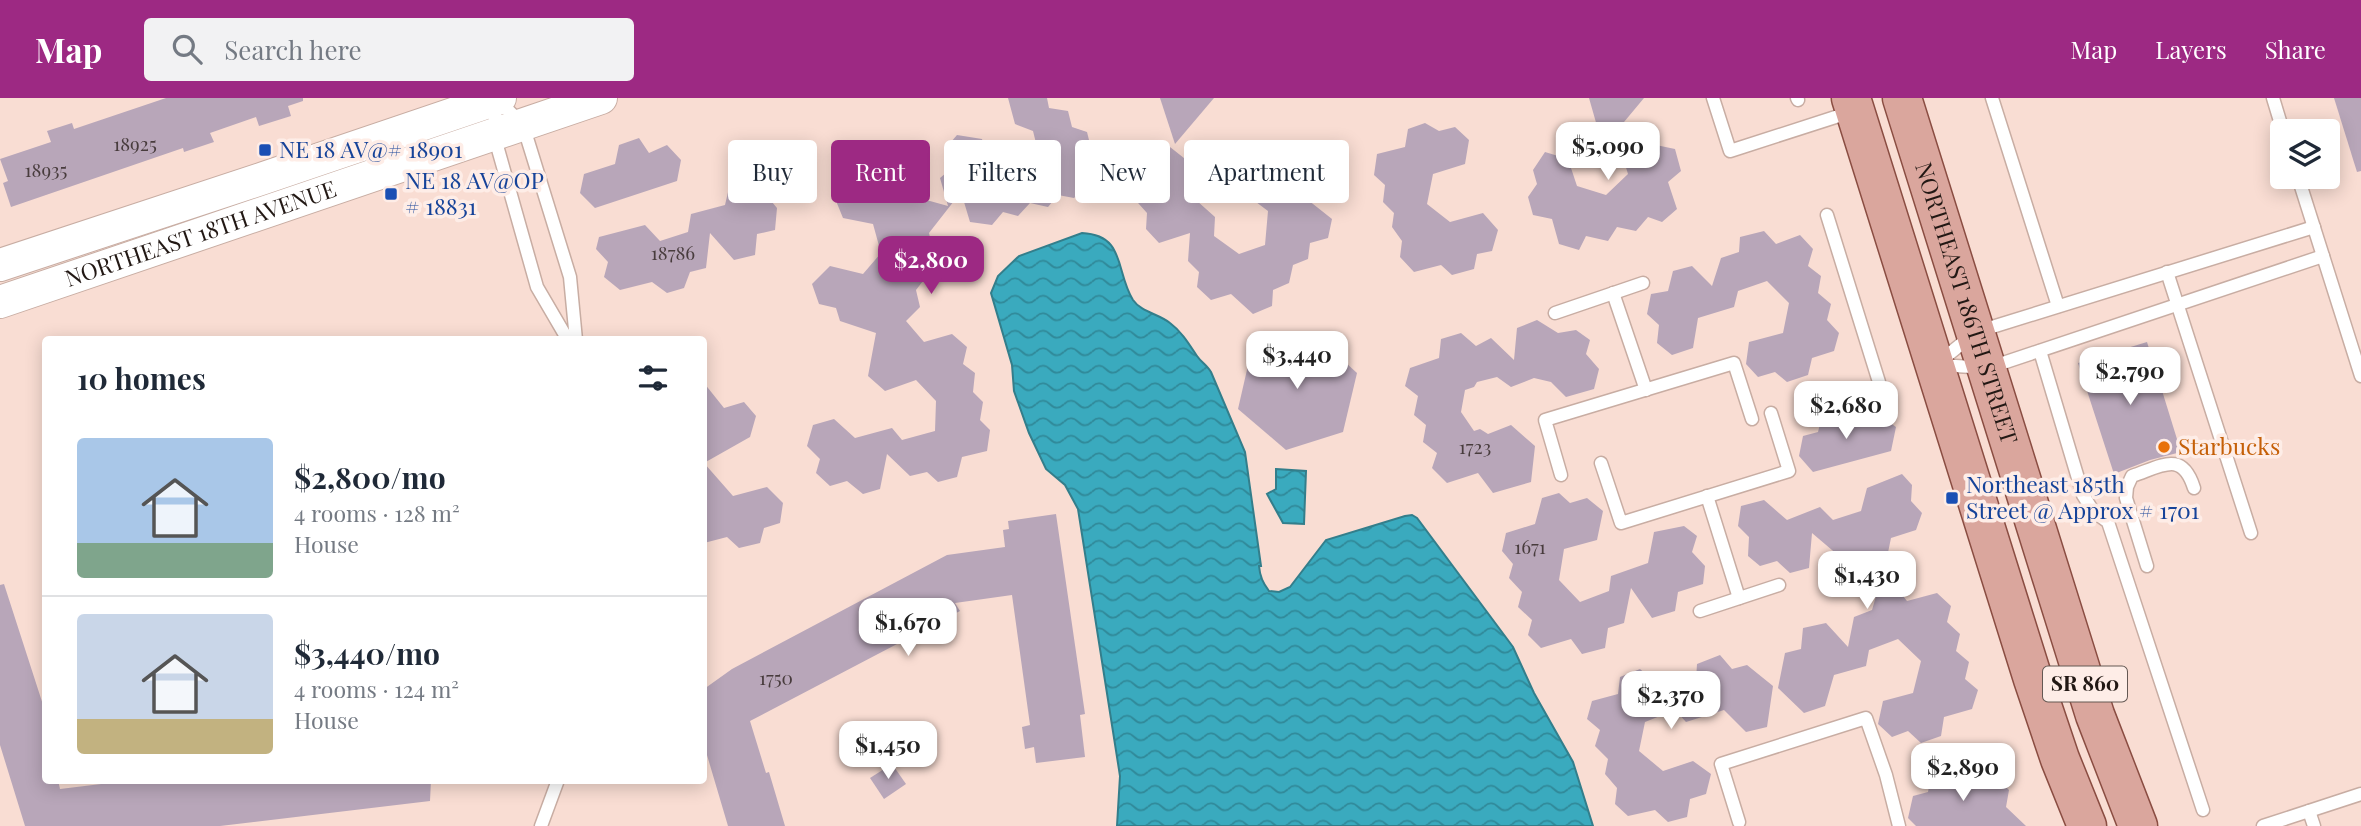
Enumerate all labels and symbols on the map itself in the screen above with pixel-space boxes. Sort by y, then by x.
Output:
pin: $5,090 [1551,122,1665,182]
house number: 18925 [113,130,157,156]
place label: NE 18 AV@# 18901 [279,133,463,164]
marker: NE 18 AV@# 18901 [257,142,273,158]
house number: 18935 [24,156,68,182]
street label: NORTHEAST 186TH STREET [1909,158,2026,447]
place label: NE 18 AV@OP # 18831 [405,164,544,221]
street label: NORTHEAST 18TH AVENUE [60,172,340,293]
marker: NE 18 AV@OP # 18831 [383,186,399,202]
pin: $2,800 [874,236,988,296]
house number: 18786 [651,239,695,265]
pin: $3,440 [1240,331,1354,391]
pin: $2,790 [2073,348,2187,407]
pin: $2,680 [1789,382,1903,441]
place label: Starbucks [2178,430,2280,461]
house number: 1723 [1459,433,1491,459]
marker: Starbucks [2156,439,2172,455]
place label: Northeast 185th Street @ Approx # 1701 [1966,468,2200,525]
marker: Northeast 185th Street @ Approx # 1701 [1944,490,1960,506]
house number: 1671 [1514,533,1546,559]
pin: $1,430 [1810,552,1924,611]
pin: $1,670 [851,598,965,658]
house number: 1750 [759,664,793,690]
road number: SR 860 [2043,666,2127,702]
pin: $2,370 [1614,672,1728,731]
pin: $1,450 [831,722,945,781]
pin: $2,890 [1906,744,2020,803]

